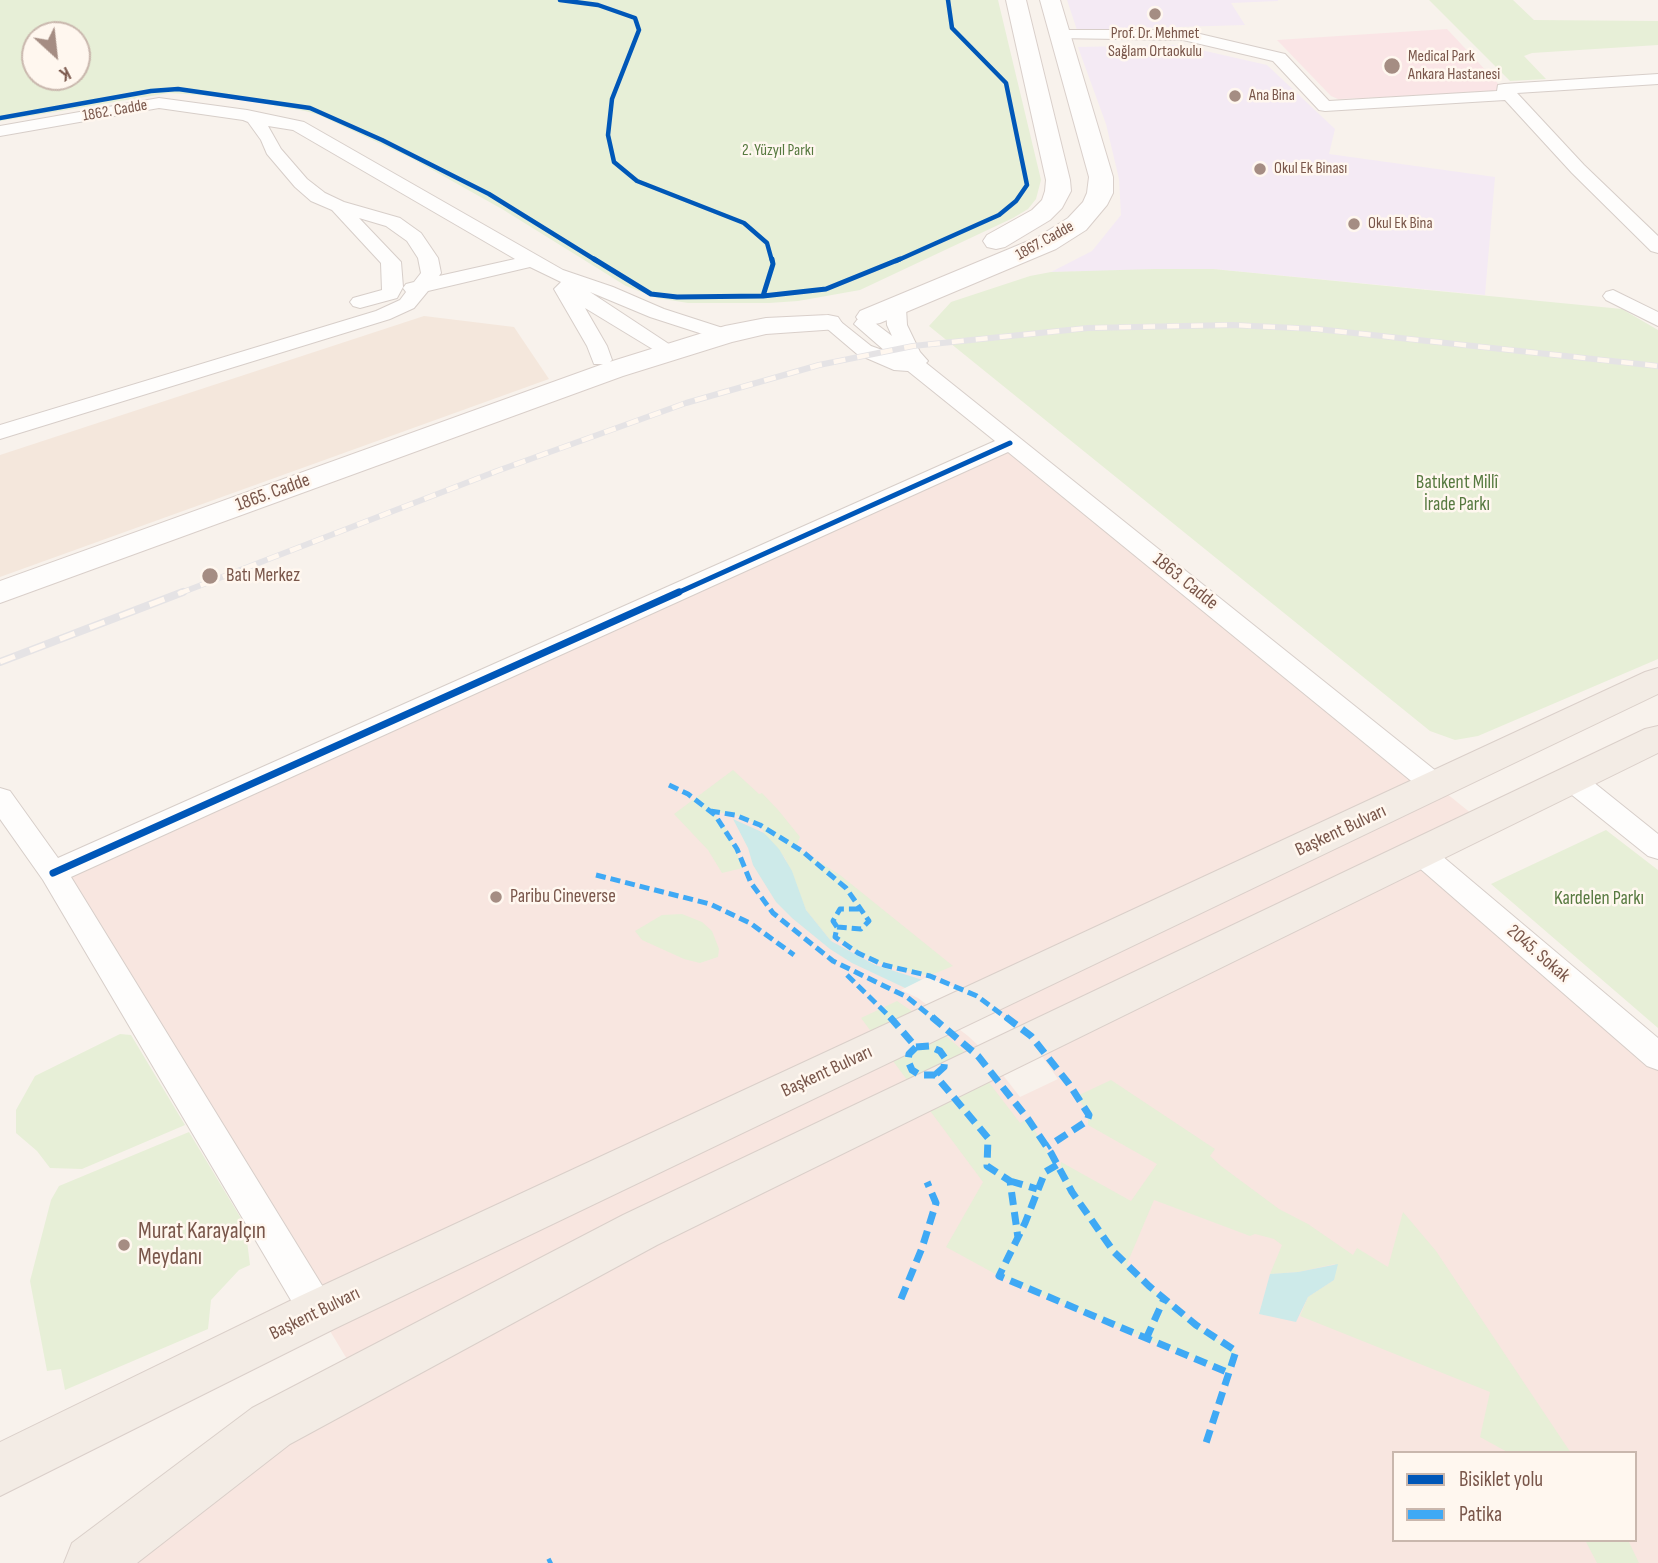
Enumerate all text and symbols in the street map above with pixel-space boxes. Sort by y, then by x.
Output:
marker: Prof. Dr. Mehmet Sağlam Ortaokulu [1147,6,1163,22]
north arrow [21,21,91,91]
place label: Prof. Dr. Mehmet Sağlam Ortaokulu [1108,24,1202,62]
place label: Medical Park Ankara Hastanesi [1408,47,1500,85]
marker: Medical Park Ankara Hastanesi [1382,56,1402,76]
text: K [55,61,74,86]
place label: Ana Bina [1249,86,1295,106]
marker: Ana Bina [1227,88,1243,104]
street label: 1862. Cadde [81,96,149,126]
park label: 2. Yüzyıl Parkı [742,141,814,161]
place label: Okul Ek Binası [1274,159,1347,179]
marker: Okul Ek Binası [1252,161,1268,177]
place label: Okul Ek Bina [1368,214,1433,234]
marker: Okul Ek Bina [1346,216,1362,232]
street label: 1867. Cadde [1013,217,1077,265]
street label: 1865. Cadde [233,469,313,517]
park label: Batıkent Millî İrade Parkı [1416,472,1498,516]
street label: 1863. Cadde [1148,549,1222,615]
place label: Batı Merkez [226,565,300,587]
marker: Batı Merkez [200,566,220,586]
street label: Başkent Bulvarı [1292,800,1390,862]
place label: Paribu Cineverse [510,886,616,908]
park label: Kardelen Parkı [1554,888,1644,910]
marker: Paribu Cineverse [488,889,504,905]
street label: 2045. Sokak [1502,920,1574,988]
street label: Başkent Bulvarı [778,1041,876,1103]
place label: Murat Karayalçın Meydanı [138,1218,266,1272]
marker: Murat Karayalçın Meydanı [116,1237,132,1253]
street label: Başkent Bulvarı [266,1282,364,1346]
legend [1392,1451,1637,1542]
text: Bisiklet yolu [1459,1467,1543,1492]
text: Patika [1459,1502,1502,1527]

